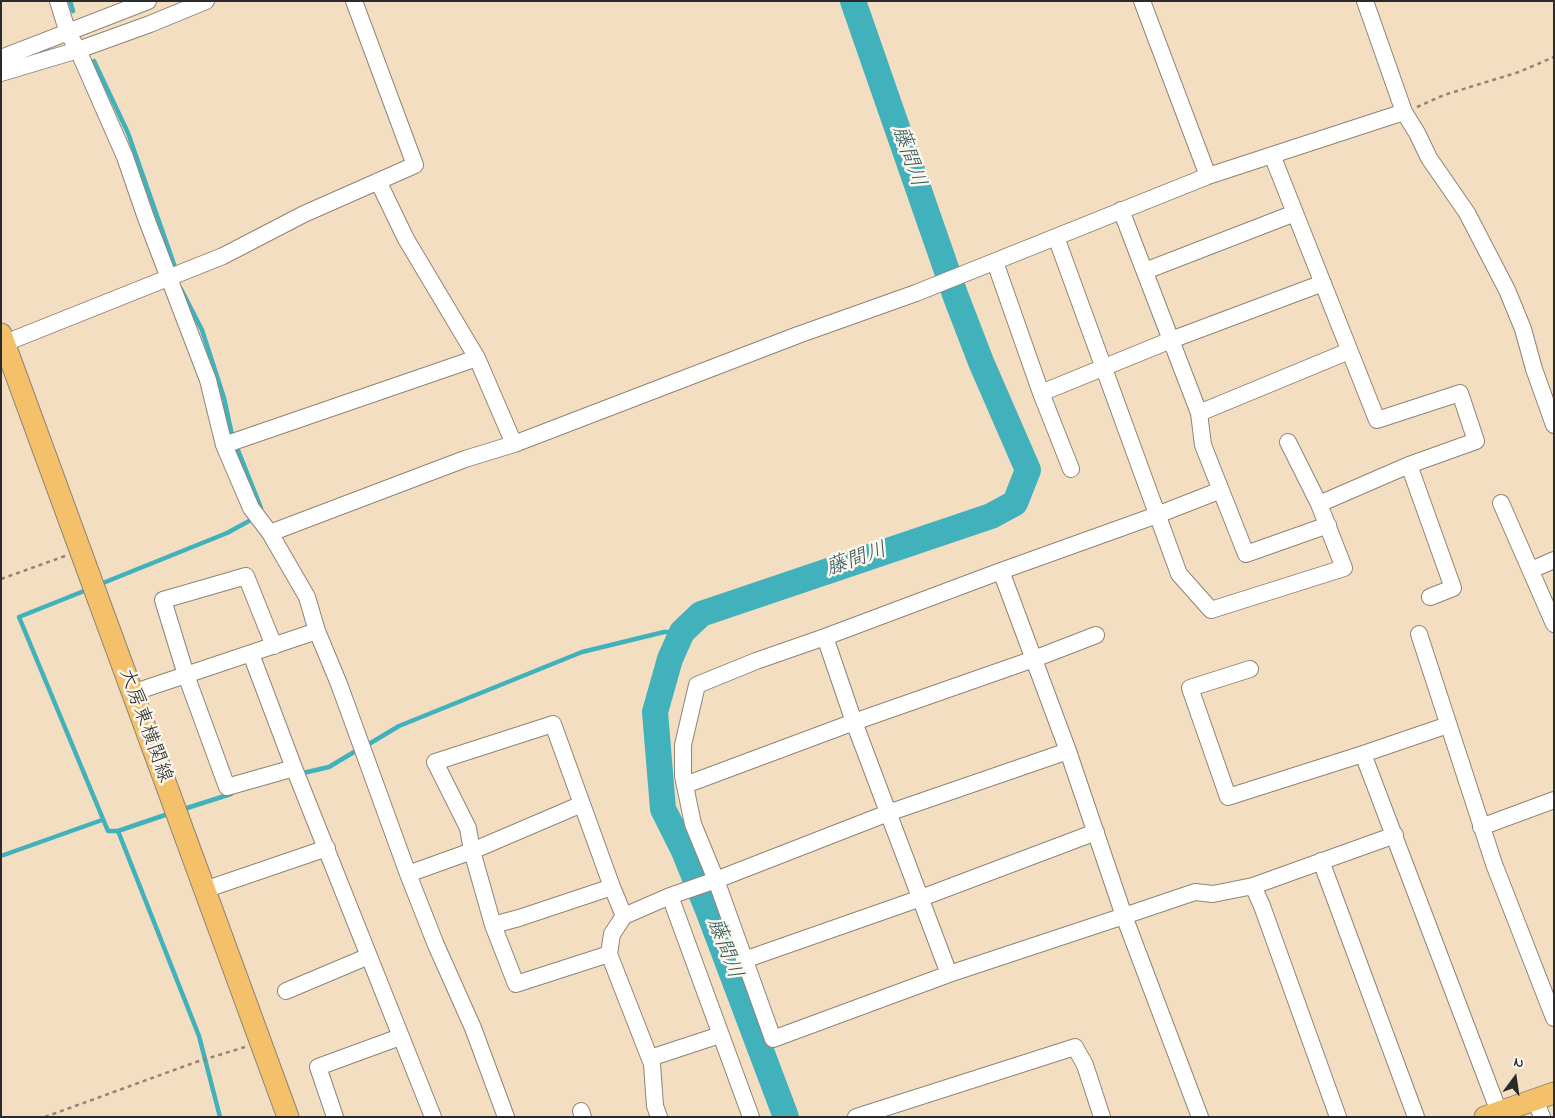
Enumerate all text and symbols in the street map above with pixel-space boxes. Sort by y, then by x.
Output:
water label: 藤間川 [885,123,929,191]
water label: 藤間川 [823,539,891,583]
street label: 大房東横関線 [112,666,176,786]
water label: 藤間川 [700,915,746,983]
text: N [1512,1052,1526,1074]
north arrow [1490,1053,1540,1103]

